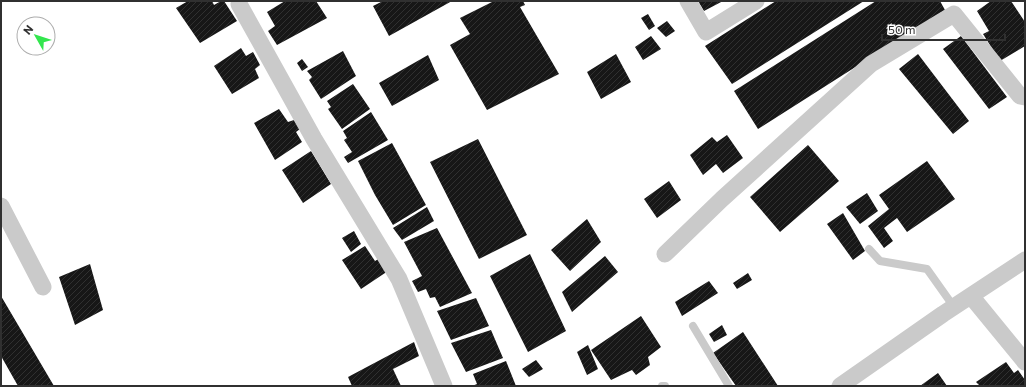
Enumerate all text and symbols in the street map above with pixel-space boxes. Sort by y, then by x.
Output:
north arrow [16,16,56,56]
scale bar [882,16,1005,42]
text: N [20,22,35,37]
text: 50 m [888,22,916,36]

